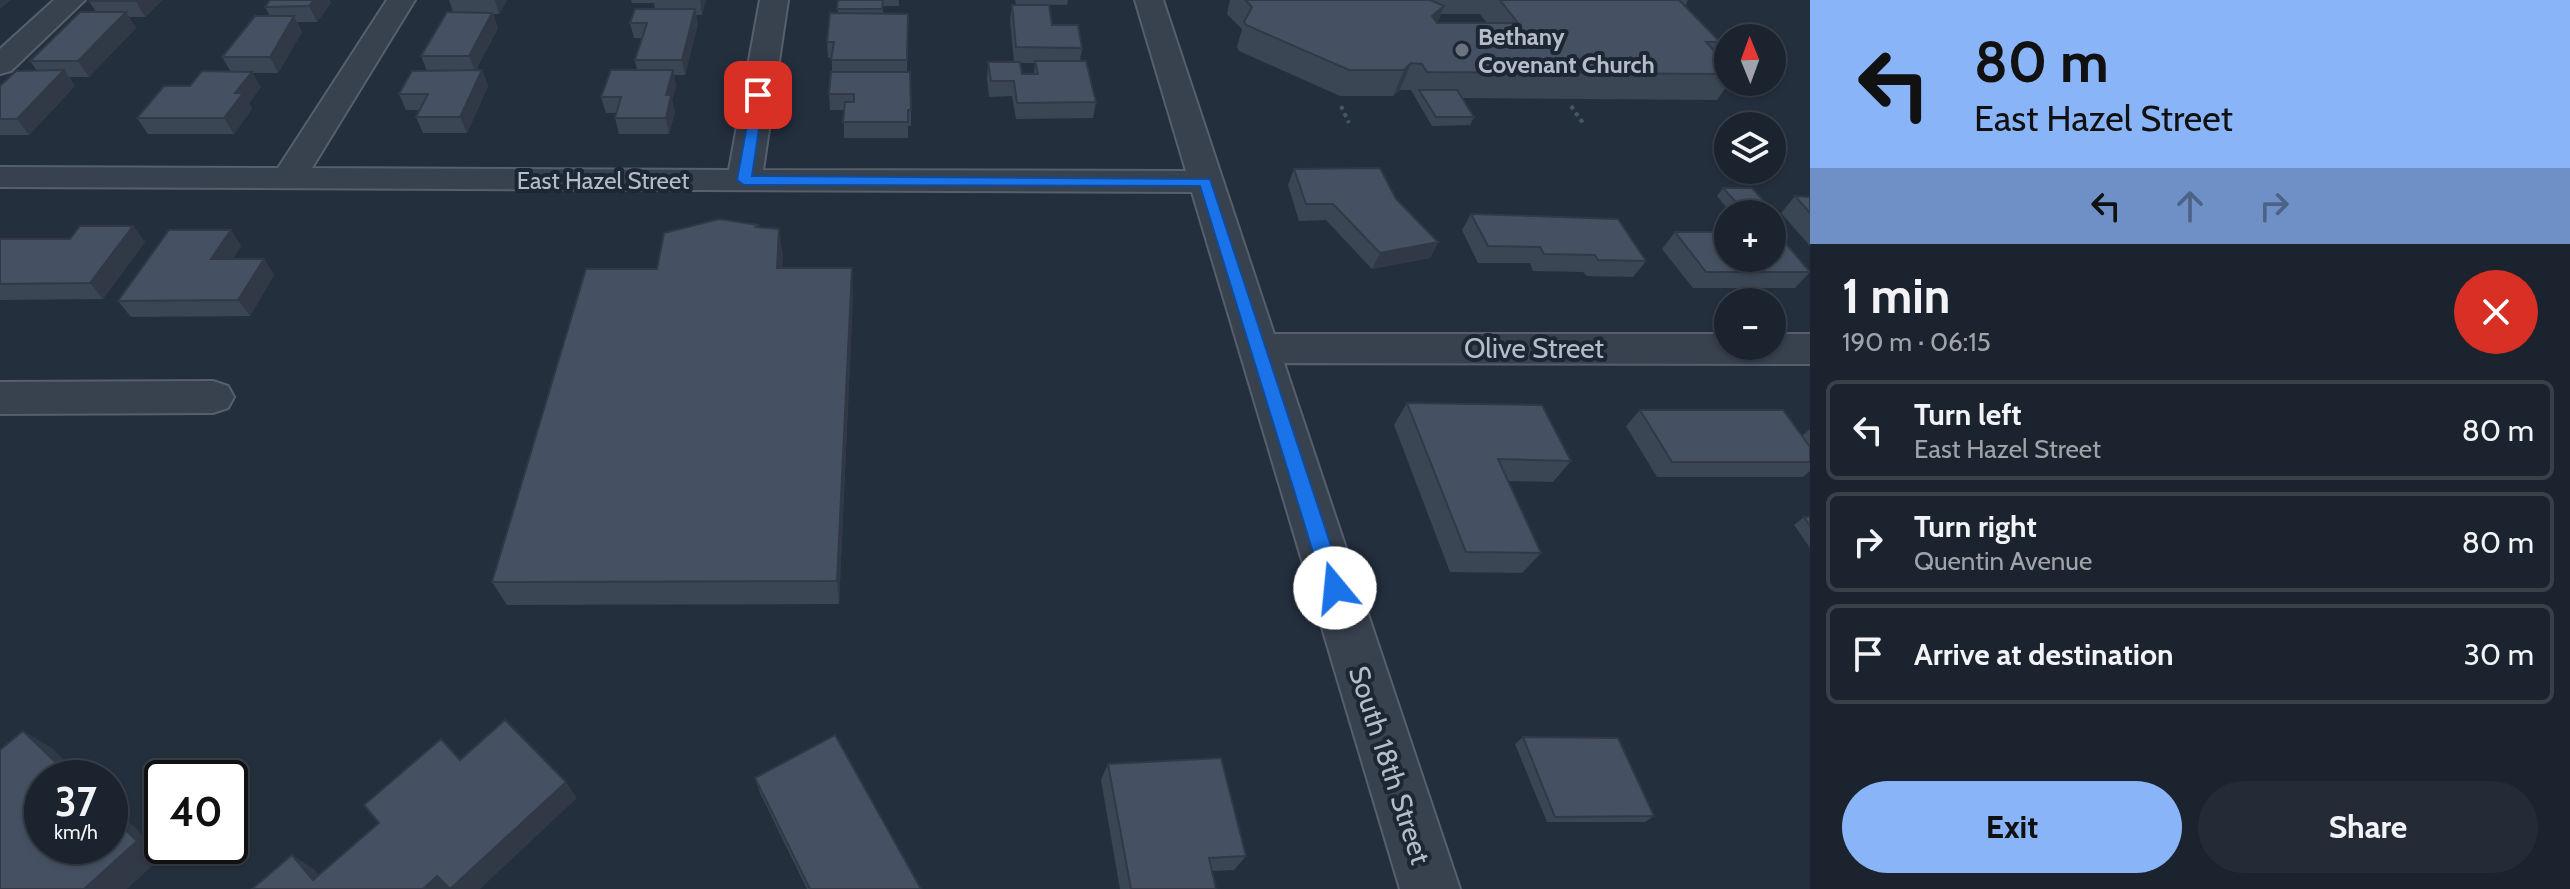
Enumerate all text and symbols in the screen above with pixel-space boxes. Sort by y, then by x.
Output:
place label: Bethany Covenant Church [1478,22,1655,79]
north arrow [1714,24,1786,96]
map controls [1714,24,1786,360]
text: 80 m [1974,28,2109,96]
icon: left [1842,32,1946,136]
marker: Bethany Covenant Church [1453,41,1471,59]
pin [724,61,792,129]
icon: arrive [736,73,780,117]
text: East Hazel Street [1974,96,2233,140]
button: layers [1714,112,1786,184]
street label: East Hazel Street [517,166,689,195]
icon: left [2084,184,2128,228]
icon: ahead [2168,184,2212,228]
icon: right [2252,184,2296,228]
button: + [1714,200,1786,272]
text: 1 min [1842,267,1950,325]
button: close [2454,270,2538,354]
button: − [1714,288,1786,360]
text: 190 m · 06:15 [1842,326,1991,358]
street label: Olive Street [1464,331,1604,365]
text: Turn left [1914,396,2022,433]
icon: left [1846,408,1890,452]
text: 80 m [2462,412,2534,449]
text: East Hazel Street [1914,433,2101,465]
text: Turn right [1914,508,2037,545]
icon: right [1846,520,1890,564]
text: 80 m [2462,524,2534,561]
text: Quentin Avenue [1914,545,2092,577]
position arrow [1293,546,1377,630]
icon: arrive [1846,632,1890,676]
text: Arrive at destination [1914,636,2174,673]
text: 30 m [2464,636,2534,673]
street label: South 18th Street [1342,662,1438,868]
speed limit sign: 40 [144,760,248,864]
text: 37 [55,777,97,826]
button: Exit [1842,781,2182,873]
button: Share [2198,781,2538,873]
text: km/h [54,820,98,844]

